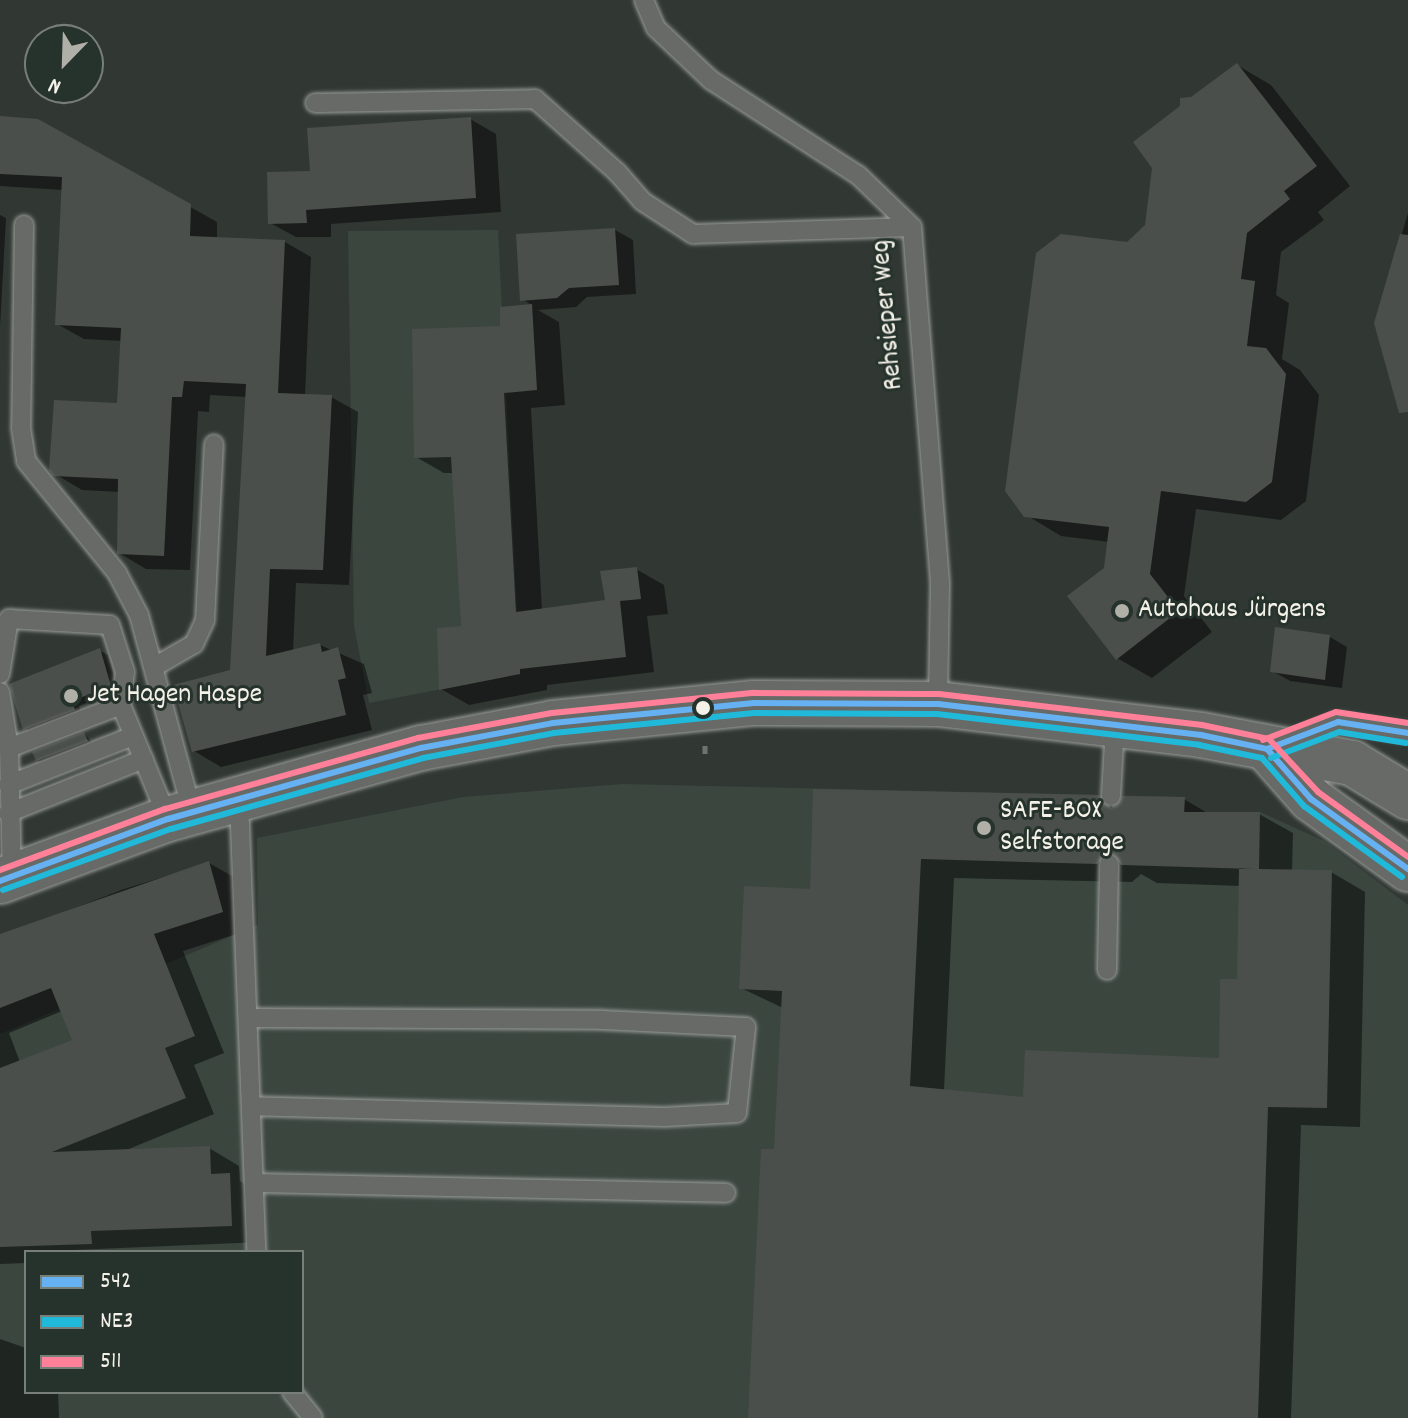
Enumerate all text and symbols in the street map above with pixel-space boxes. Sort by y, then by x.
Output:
north arrow [24,24,104,104]
text: N [44,68,66,101]
street label: Rehsieper Weg [866,238,912,392]
place label: Autohaus Jürgens [1138,594,1326,628]
marker: Autohaus Jürgens [1113,602,1131,620]
place label: Jet Hagen Haspe [87,679,262,713]
marker: Jet Hagen Haspe [62,687,80,705]
unlabelled marker [695,700,711,716]
place label: SAFE-BOX Selfstorage [1000,795,1124,861]
marker: SAFE-BOX Selfstorage [975,819,993,837]
legend [24,1250,304,1394]
text: 542 [100,1265,132,1299]
text: NE3 [100,1305,133,1339]
text: 511 [100,1345,122,1379]

